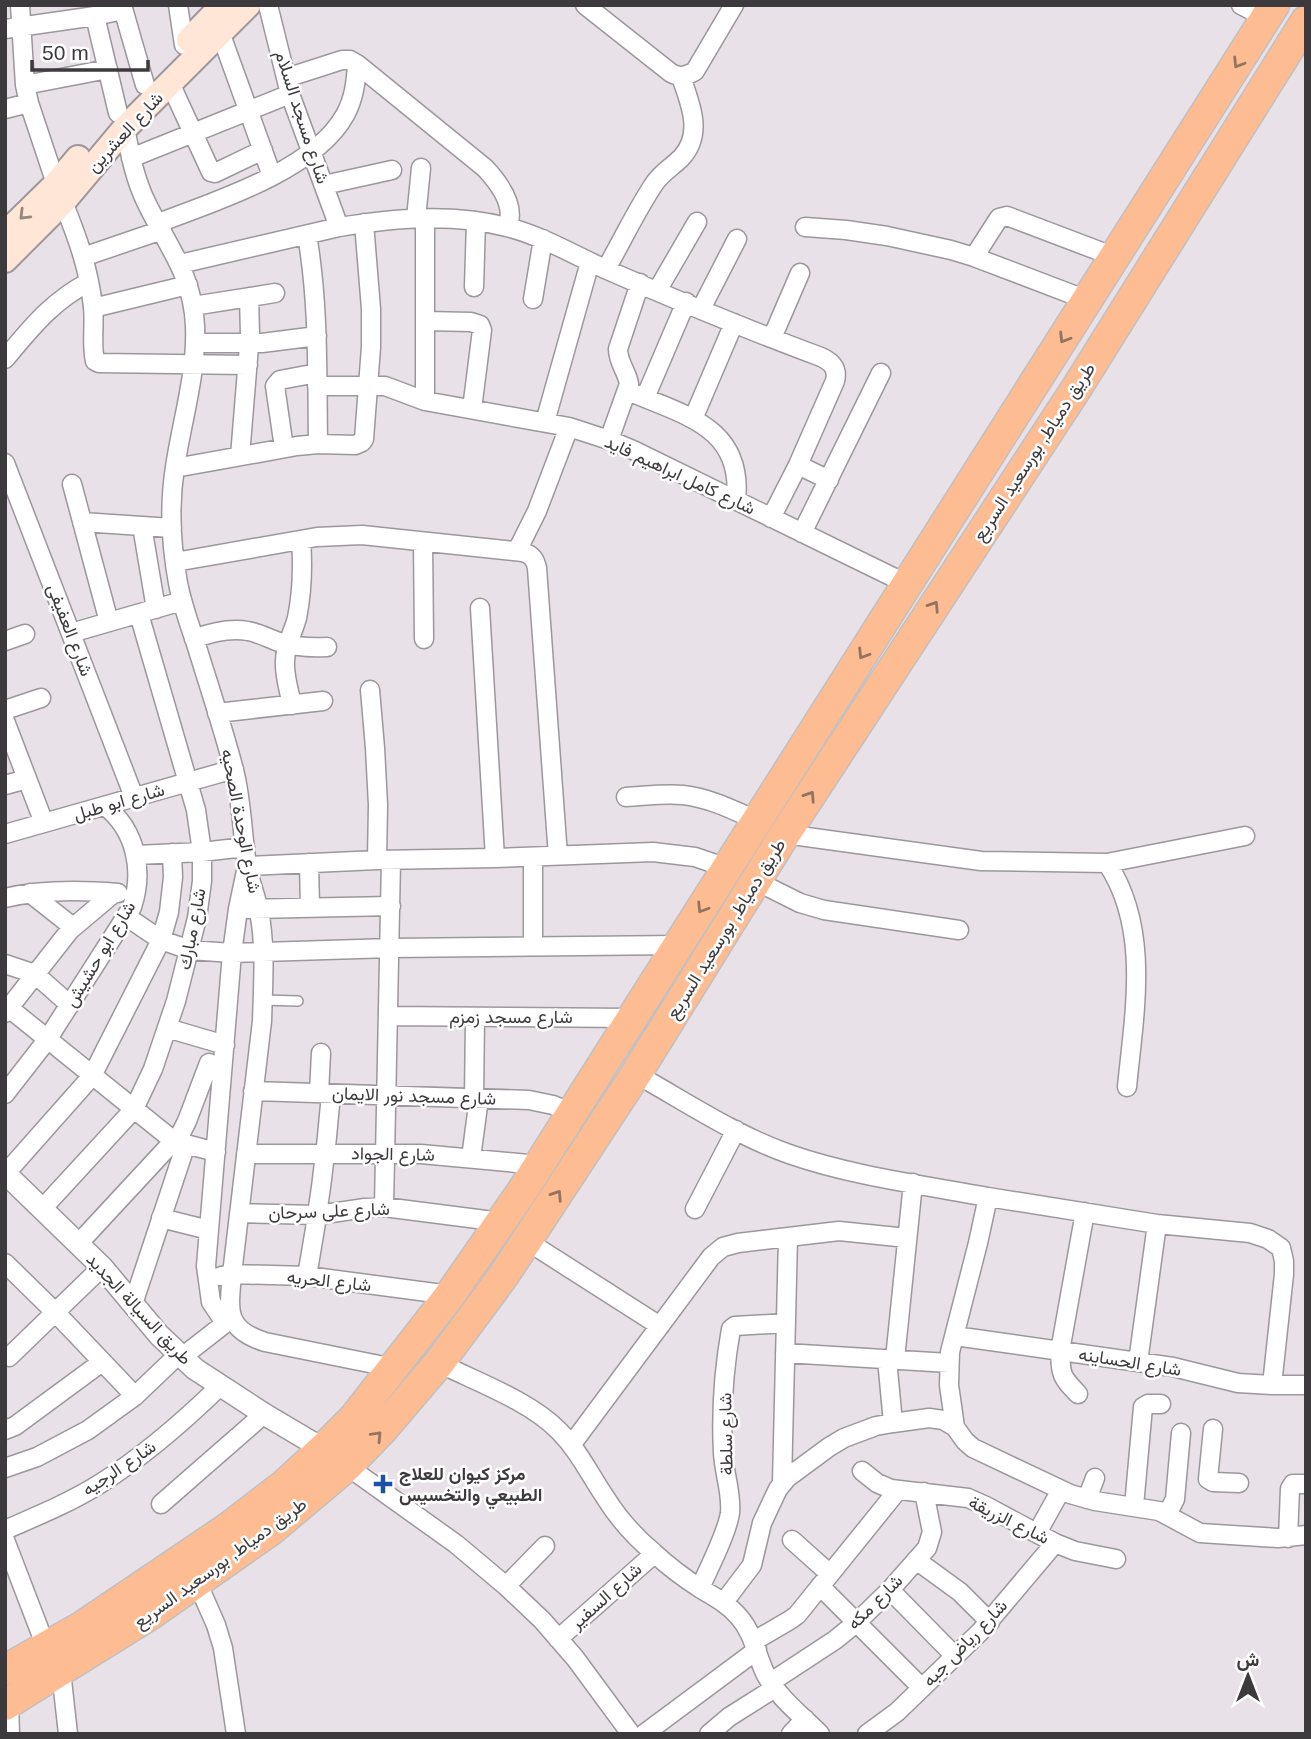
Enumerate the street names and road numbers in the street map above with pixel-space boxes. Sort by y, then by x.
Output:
street label: شارع مسجد السلام [269,48,333,187]
street label: شارع العشرين [83,88,169,178]
street label: طريق دمياط, بورسعيد السريع [969,359,1101,546]
street label: شارع كامل ابراهيم فايد [601,431,758,520]
street label: شارع العفيفى [41,581,97,680]
street label: شارع الوحدة الصحيه [215,747,265,895]
street label: شارع ابو طبل [71,779,167,826]
street label: طريق دمياط, بورسعيد السريع [662,835,791,1024]
street label: شارع مبارك [174,887,212,972]
street label: شارع ابو حشيش [61,898,141,1012]
street label: شارع مسجد زمزم [449,1007,573,1029]
street label: شارع مسجد نور الايمان [331,1083,496,1111]
street label: شارع الجواد [351,1143,435,1167]
street label: شارع على سرحان [268,1199,390,1225]
street label: طريق السيالة الجديد [82,1249,196,1369]
street label: شارع الحريه [286,1267,372,1297]
street label: شارع الحساينه [1077,1344,1183,1382]
street label: شارع سلطة [715,1392,739,1475]
street label: شارع الرجيه [79,1436,161,1501]
street label: شارع الزريقة [965,1492,1053,1550]
street label: طريق دمياط, بورسعيد السريع [130,1494,311,1634]
street label: شارع السفير [566,1559,647,1635]
street label: شارع مكه [843,1570,908,1635]
street label: شارع رياض جبه [919,1595,1013,1692]

